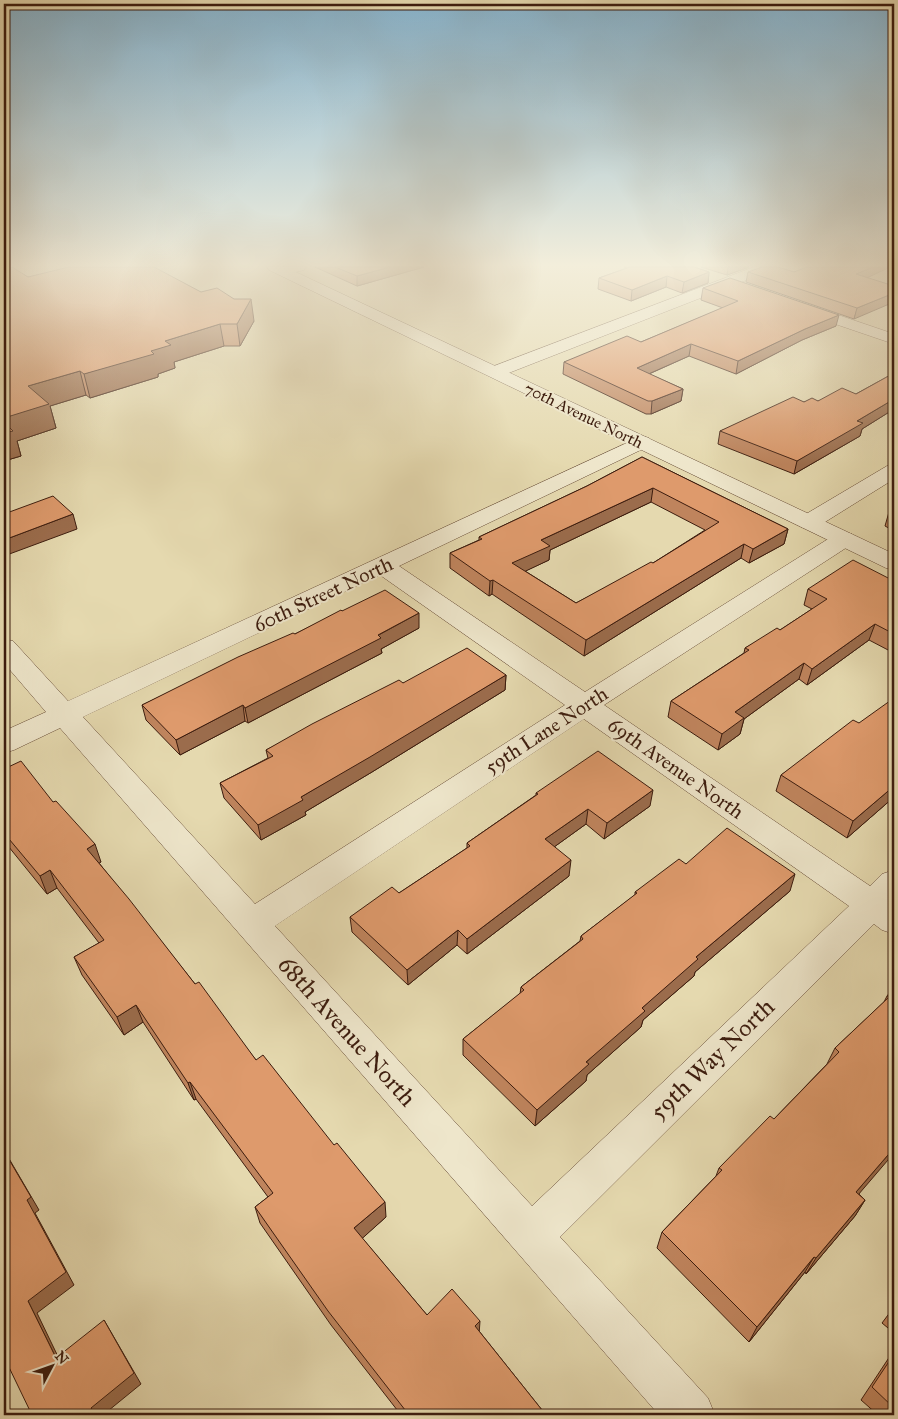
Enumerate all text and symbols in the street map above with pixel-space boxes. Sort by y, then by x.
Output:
street label: 70th Avenue North [522,379,646,452]
street label: 60th Street North [250,551,396,637]
street label: 59th Lane North [480,681,612,779]
street label: 69th Avenue North [603,712,749,824]
street label: 68th Avenue North [272,950,422,1112]
street label: 59th Way North [643,992,781,1126]
north arrow [28,1342,78,1392]
text: N [51,1348,72,1368]

